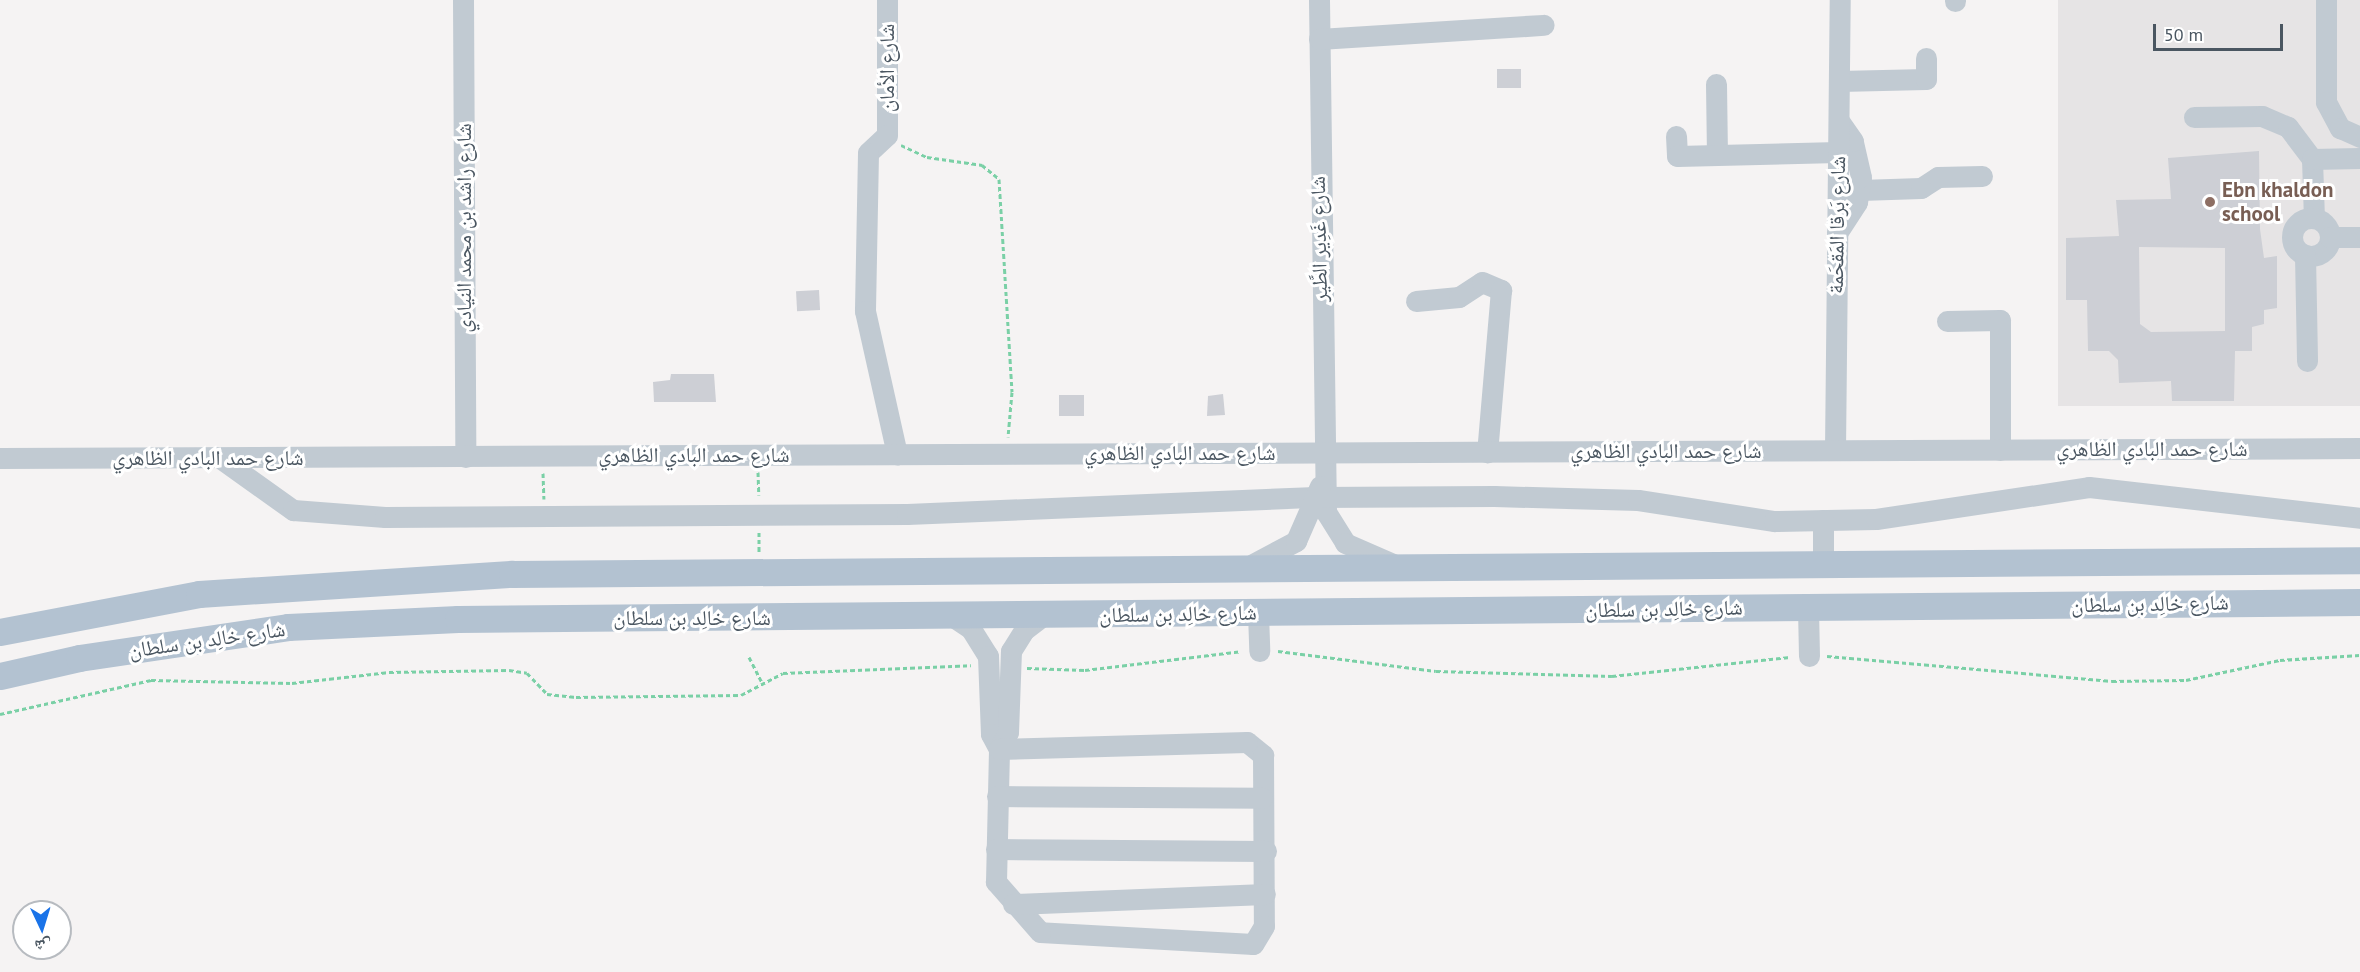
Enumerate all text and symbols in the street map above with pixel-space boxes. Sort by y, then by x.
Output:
scale bar [2156,12,2286,50]
text: 50 m [2164,23,2203,46]
street label: شارع الأمان [874,24,900,112]
street label: شارع راشد بن محمد النيادي [451,123,477,333]
street label: شارع بَرقا المَقحَمة [1823,156,1851,294]
street label: شارع غَدِير الطَّير [1305,176,1333,302]
place label: Ebn khaldon school [2222,177,2333,227]
marker: Ebn khaldon school [2203,195,2217,209]
street label: شارع حمد البادي الظاهري [2056,436,2248,462]
street label: شارع حمد البادي الظاهري [1570,438,1762,464]
street label: شارع حمد البادي الظاهري [1084,440,1276,466]
street label: شارع حمد البادي الظاهري [598,442,790,468]
street label: شارع حمد البادي الظاهري [112,445,304,471]
street label: شارع خالِد بن سلطان [2071,590,2229,618]
street label: شارع خالِد بن سلطان [1585,595,1743,623]
street label: شارع خالِد بن سلطان [1099,600,1257,628]
street label: شارع خالِد بن سلطان [613,605,771,631]
street label: شارع خالِد بن سلطان [127,617,287,663]
north arrow [12,900,72,960]
text: ش [34,935,52,957]

